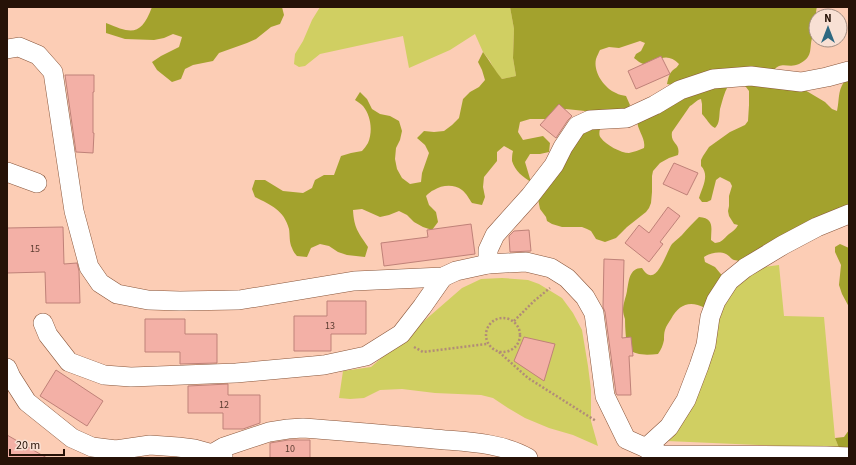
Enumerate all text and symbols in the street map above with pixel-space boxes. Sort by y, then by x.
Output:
north arrow [808,8,848,48]
text: N [824,11,832,26]
house number: 15 [30,242,40,256]
house number: 13 [325,319,335,333]
house number: 12 [219,398,229,412]
scale bar [10,431,64,457]
text: 20 m [16,437,40,454]
house number: 10 [285,442,295,456]

